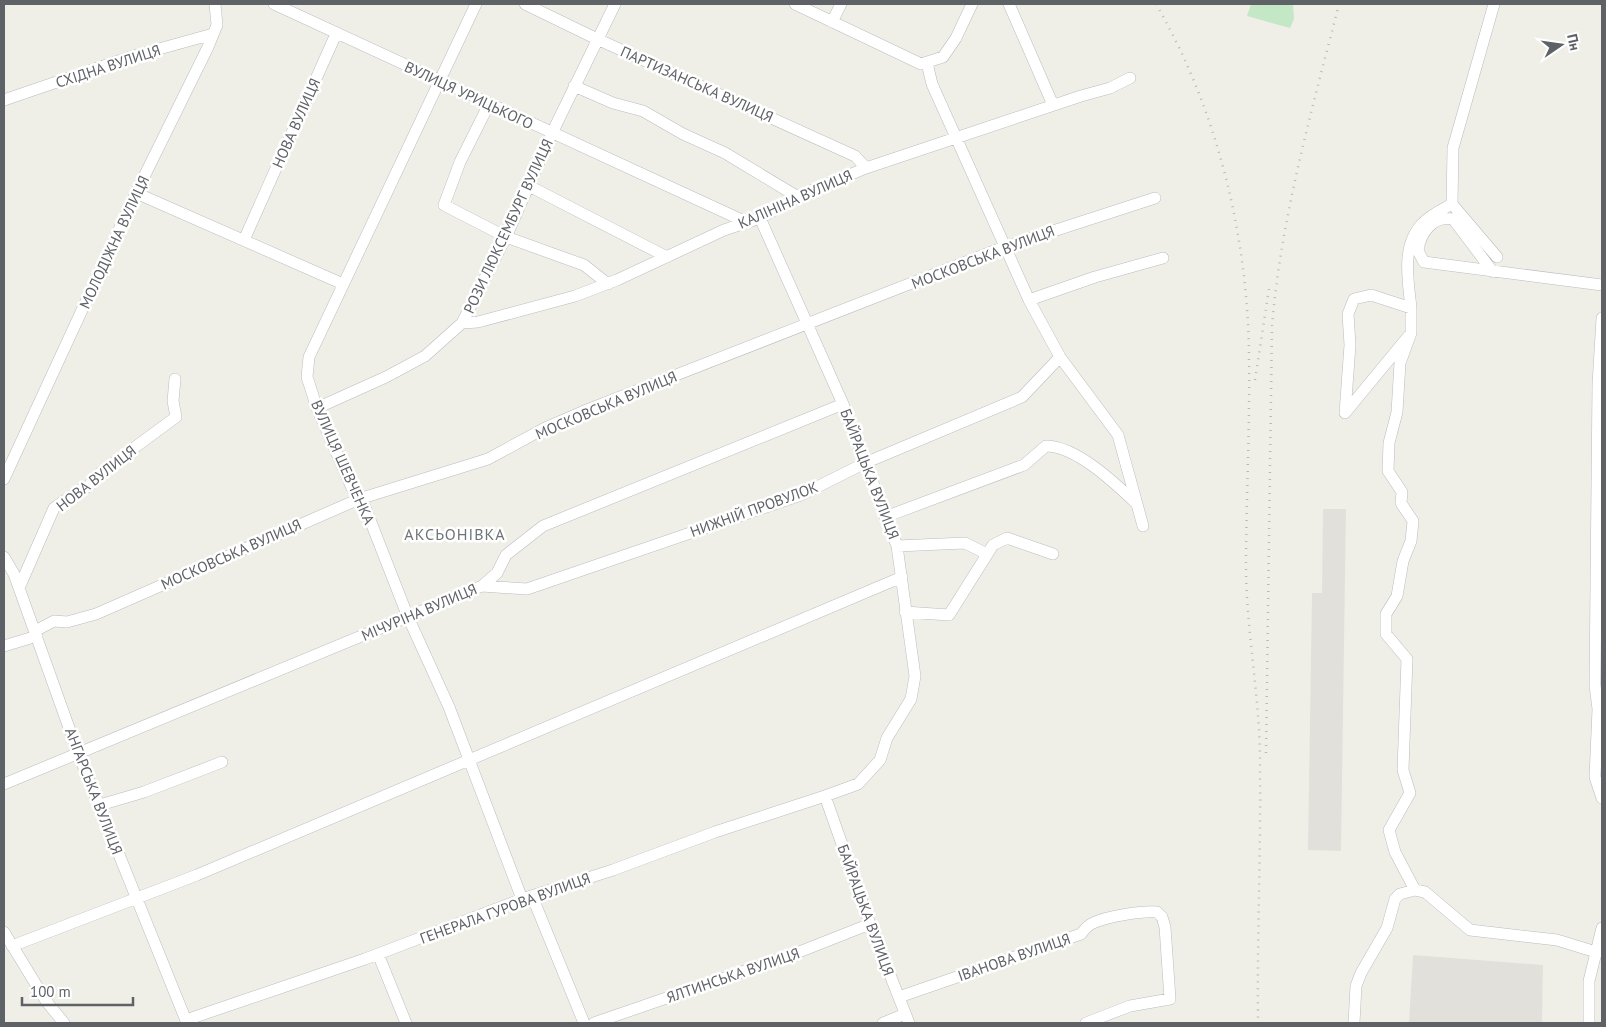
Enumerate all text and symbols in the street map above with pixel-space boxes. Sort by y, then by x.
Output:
north arrow [1536,20,1586,70]
text: Пн [1563,32,1584,52]
street label: СХІДНА ВУЛИЦЯ [53,40,163,92]
street label: ПАРТИЗАНСЬКА ВУЛИЦЯ [618,42,776,126]
street label: ВУЛИЦЯ УРИЦЬКОГО [402,57,536,133]
street label: НОВА ВУЛИЦЯ [268,75,324,171]
street label: РОЗИ ЛЮКСЕМБУРГ ВУЛИЦЯ [459,136,557,316]
street label: КАЛІНІНА ВУЛИЦЯ [735,165,855,233]
street label: МОЛОДІЖНА ВУЛИЦЯ [75,172,153,312]
street label: МОСКОВСЬКА ВУЛИЦЯ [909,221,1057,293]
street label: МОСКОВСЬКА ВУЛИЦЯ [532,367,680,443]
street label: ВУЛИЦЯ ШЕВЧЕНКА [307,397,379,527]
street label: БАЙРАЦЬКА ВУЛИЦЯ [836,406,904,542]
street label: НОВА ВУЛИЦЯ [52,441,140,515]
street label: НИЖНІЙ ПРОВУЛОК [687,477,821,541]
street label: МОСКОВСЬКА ВУЛИЦЯ [158,514,304,594]
district label: АКСЬОНІВКА [404,524,506,544]
street label: МІЧУРІНА ВУЛИЦЯ [358,579,480,645]
street label: АНГАРСЬКА ВУЛИЦЯ [61,725,127,857]
street label: БАЙРАЦЬКА ВУЛИЦЯ [833,842,899,978]
street label: ГЕНЕРАЛА ГУРОВА ВУЛИЦЯ [417,868,593,948]
street label: ІВАНОВА ВУЛИЦЯ [955,929,1073,985]
street label: ЯЛТИНСЬКА ВУЛИЦЯ [664,943,802,1007]
scale bar [22,974,134,1006]
text: 100 m [30,982,71,1001]

